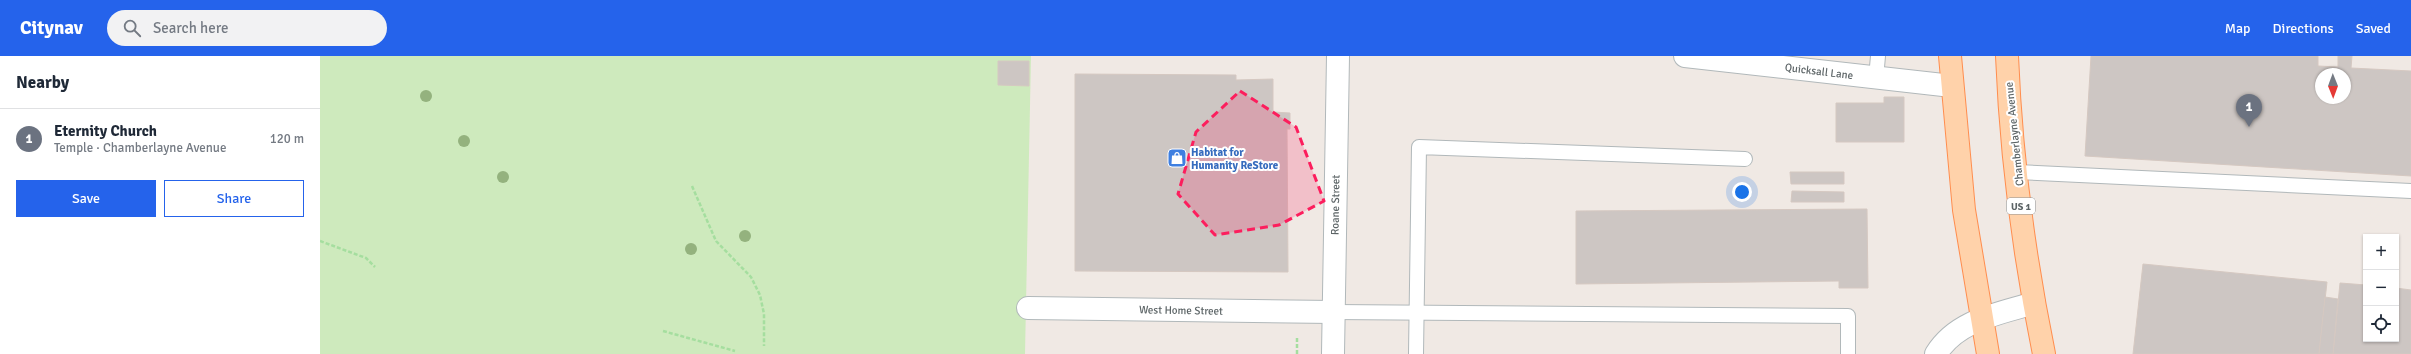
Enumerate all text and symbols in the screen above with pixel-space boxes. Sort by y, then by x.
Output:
search box [107,10,387,46]
text: Citynav [20,16,83,40]
icon: search [121,17,143,39]
text: Search here [153,19,229,37]
text: Map [2225,20,2251,37]
text: Directions [2273,20,2334,37]
text: Saved [2356,20,2391,37]
street label: Quicksall Lane [1784,61,1854,82]
north arrow [2315,68,2351,104]
text: Nearby [16,72,69,93]
street label: Chamberlayne Avenue [2003,81,2026,187]
pin: 1 [2236,94,2262,127]
text: Eternity Church [54,122,157,140]
text: 1 [25,131,33,147]
text: 120 m [270,131,304,147]
text: Temple · Chamberlayne Avenue [54,140,226,156]
place label: Habitat for Humanity ReStore [1191,146,1279,172]
shop icon: Habitat for Humanity ReStore [1166,147,1188,169]
street label: Roane Street [1328,175,1343,235]
button: Save [16,180,156,217]
button: Share [164,180,304,217]
your location [1732,182,1752,202]
road number: US 1 [2007,198,2035,214]
map controls [2363,234,2399,342]
button: + [2363,234,2399,270]
button: − [2363,270,2399,306]
street label: West Home Street [1139,303,1223,318]
button: locate [2363,306,2399,342]

